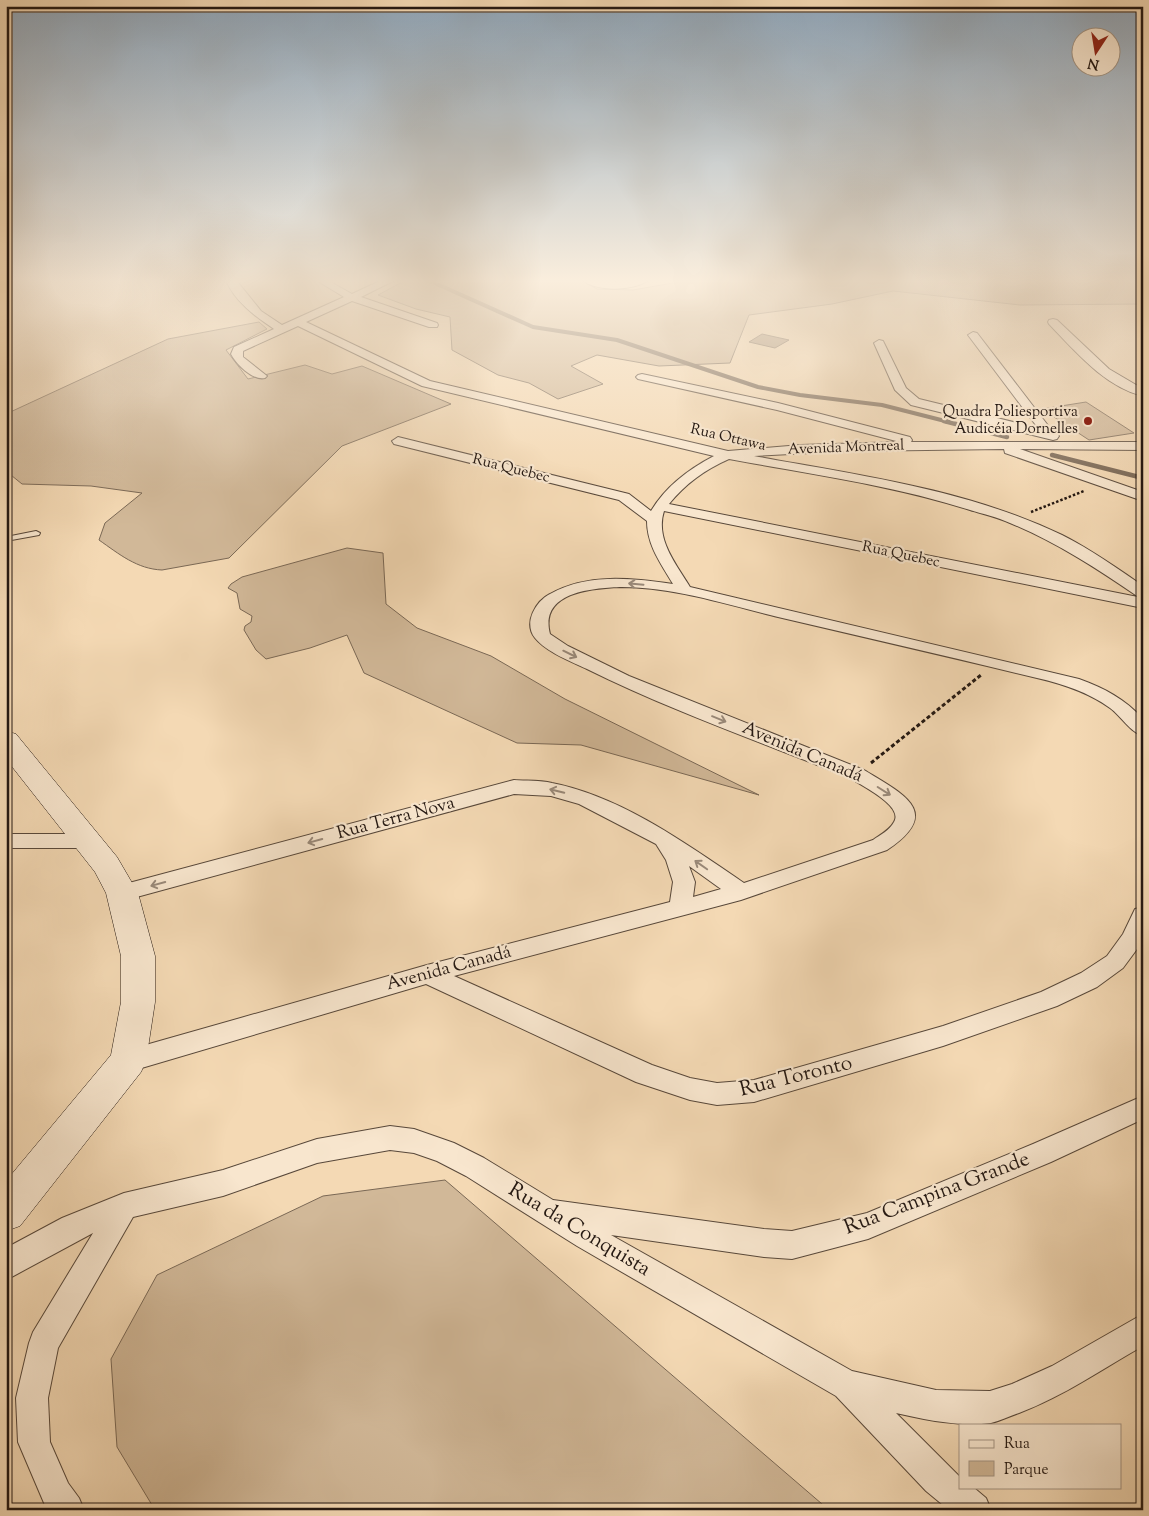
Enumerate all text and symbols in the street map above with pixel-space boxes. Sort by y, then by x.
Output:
north arrow [1072,28,1122,78]
text: N [1086,52,1101,74]
place label: Quadra Poliesportiva Audicéia Dornelles [943,402,1078,440]
marker: Quadra Poliesportiva Audicéia Dornelles [1082,415,1094,427]
street label: Rua Ottawa [688,419,768,457]
street label: Avenida Montreal [787,435,905,461]
street label: Rua Quebec [470,449,552,489]
street label: Rua Quebec [860,537,942,574]
one-way arrow [628,579,644,588]
one-way arrow [562,650,577,659]
one-way arrow [711,714,726,724]
street label: Avenida Canadá [738,716,866,790]
one-way arrow [550,786,566,795]
one-way arrow [876,786,890,796]
street label: Rua Terra Nova [334,791,458,847]
one-way arrow [307,837,323,846]
one-way arrow [694,860,708,870]
one-way arrow [150,879,166,889]
street label: Avenida Canadá [384,940,514,998]
street label: Rua Toronto [736,1048,856,1106]
street label: Rua Campina Grande [840,1145,1034,1243]
street label: Rua da Conquista [502,1176,656,1285]
legend [959,1424,1122,1488]
text: Rua [1004,1434,1030,1455]
text: Parque [1004,1460,1048,1481]

